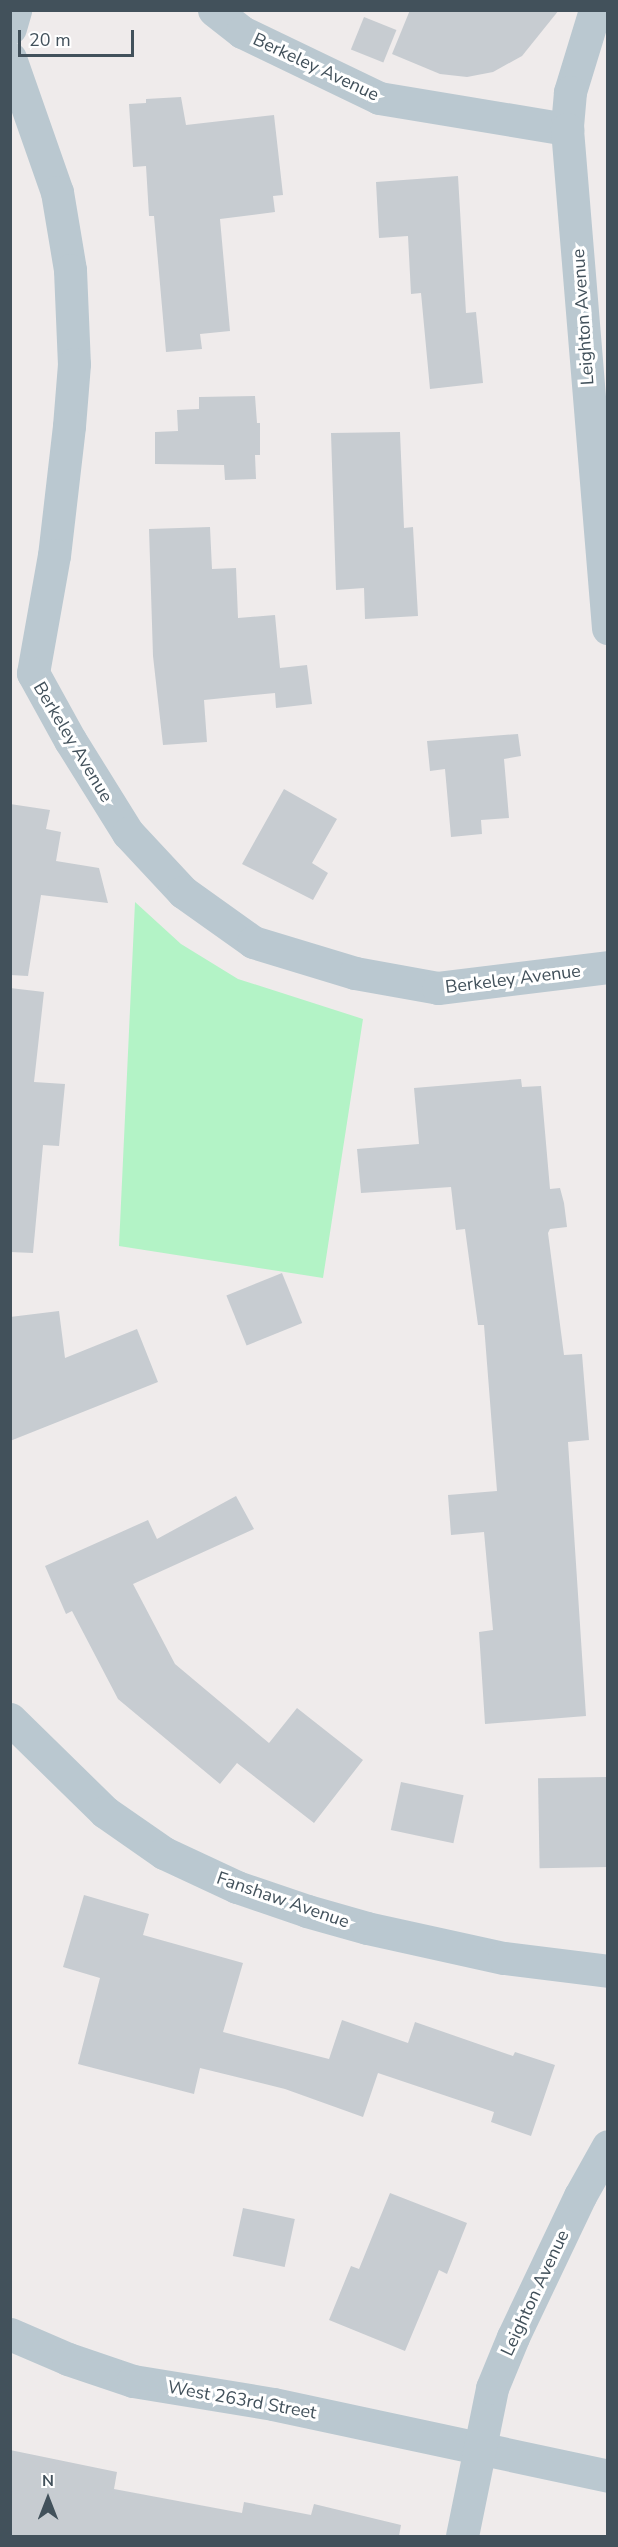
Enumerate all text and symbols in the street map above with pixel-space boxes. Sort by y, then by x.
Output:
scale bar [21,18,136,56]
text: 20 m [29,28,71,52]
street label: Berkeley Avenue [250,28,382,106]
street label: Leighton Avenue [567,248,599,386]
street label: Berkeley Avenue [29,678,117,806]
street label: Berkeley Avenue [444,960,582,998]
street label: Fanshaw Avenue [214,1867,352,1933]
street label: Leighton Avenue [496,2227,574,2359]
street label: West 263rd Street [166,2376,318,2424]
north arrow [18,2469,78,2529]
text: N [42,2470,54,2492]

